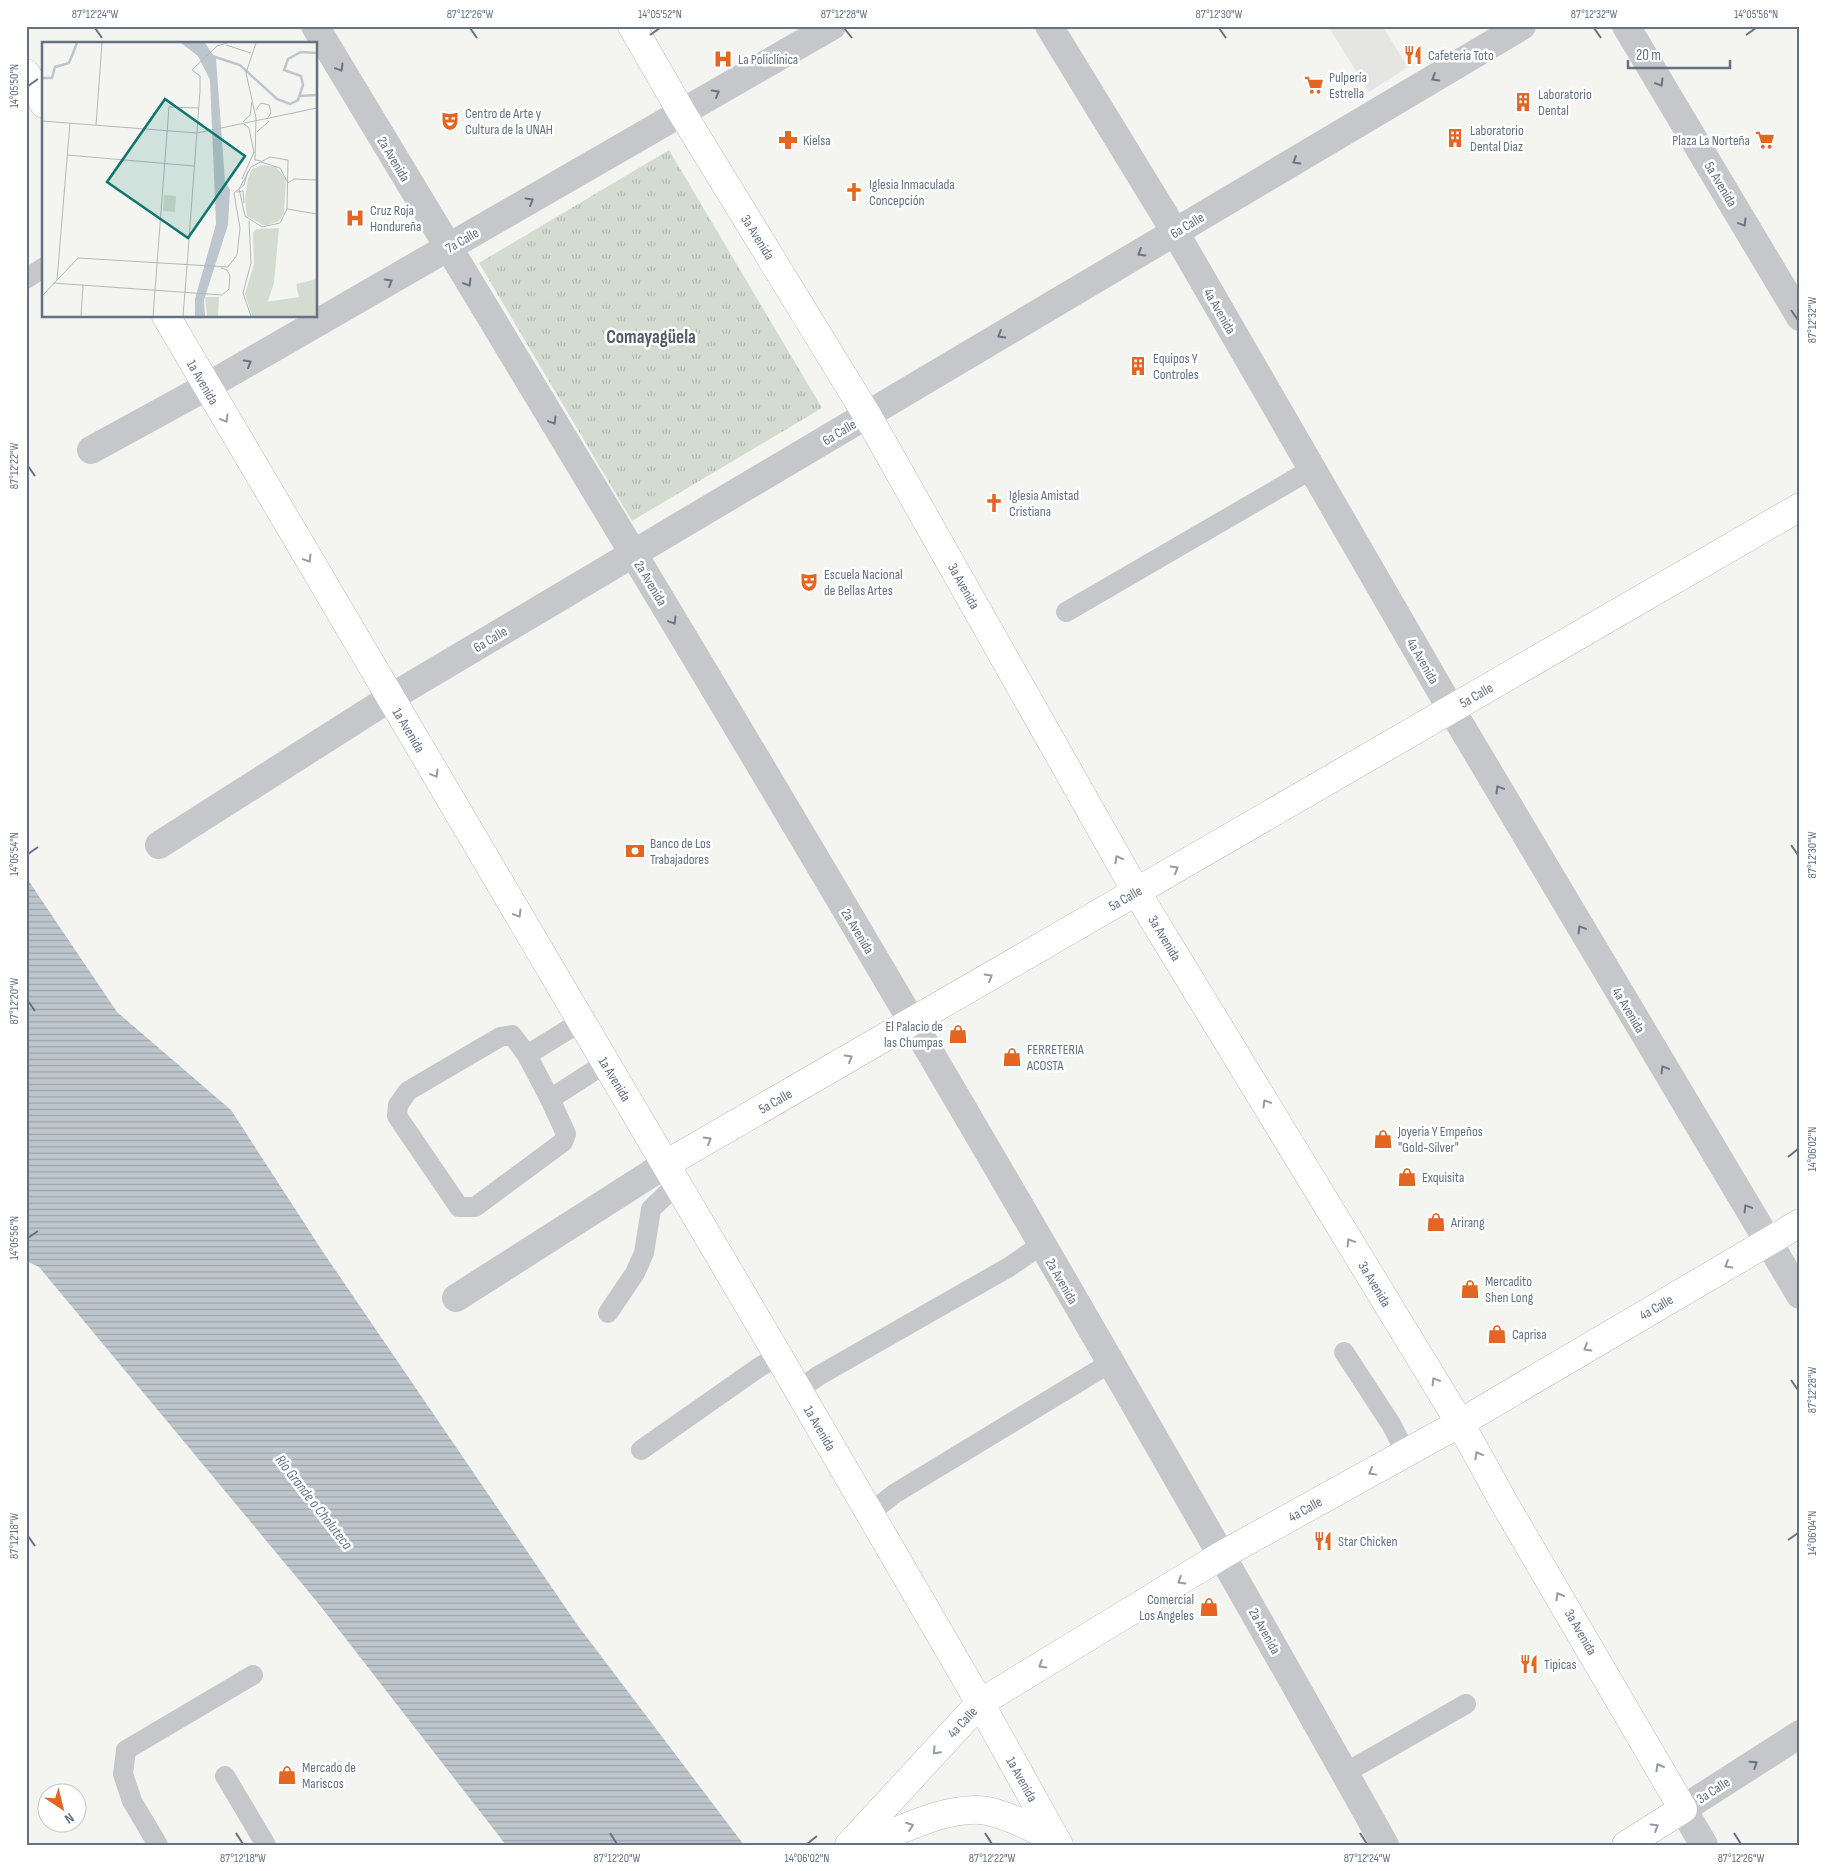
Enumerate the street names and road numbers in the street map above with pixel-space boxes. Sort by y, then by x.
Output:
street label: 2a Avenida [373,133,414,185]
street label: 5a Avenida [1700,159,1741,210]
street label: 6a Calle [1167,209,1207,242]
street label: 3a Avenida [737,212,778,263]
street label: 7a Calle [442,224,482,257]
street label: 4a Avenida [1200,285,1239,337]
street label: 1a Avenida [183,357,222,408]
street label: 6a Calle [819,416,859,449]
street label: 2a Avenida [630,557,671,609]
street label: 3a Avenida [944,560,983,612]
street label: 6a Calle [470,623,510,656]
street label: 4a Avenida [1403,635,1442,687]
street label: 5a Calle [1456,679,1496,712]
street label: 1a Avenida [389,705,429,756]
street label: 5a Calle [1105,882,1145,915]
street label: 2a Avenida [837,905,878,957]
street label: 3a Avenida [1144,912,1185,964]
street label: 4a Avenida [1608,984,1649,1036]
street label: 1a Avenida [595,1054,635,1105]
street label: 5a Calle [755,1085,795,1118]
street label: 2a Avenida [1042,1255,1081,1307]
street label: 3a Avenida [1354,1258,1395,1310]
street label: 4a Calle [1636,1291,1676,1324]
street label: 1a Avenida [800,1403,839,1454]
street label: 4a Calle [1285,1493,1325,1526]
street label: 2a Avenida [1245,1605,1284,1657]
street label: 3a Avenida [1561,1606,1600,1658]
street label: 4a Calle [944,1703,981,1741]
street label: 1a Avenida [1002,1754,1041,1805]
street label: 3a Calle [1693,1773,1733,1807]

